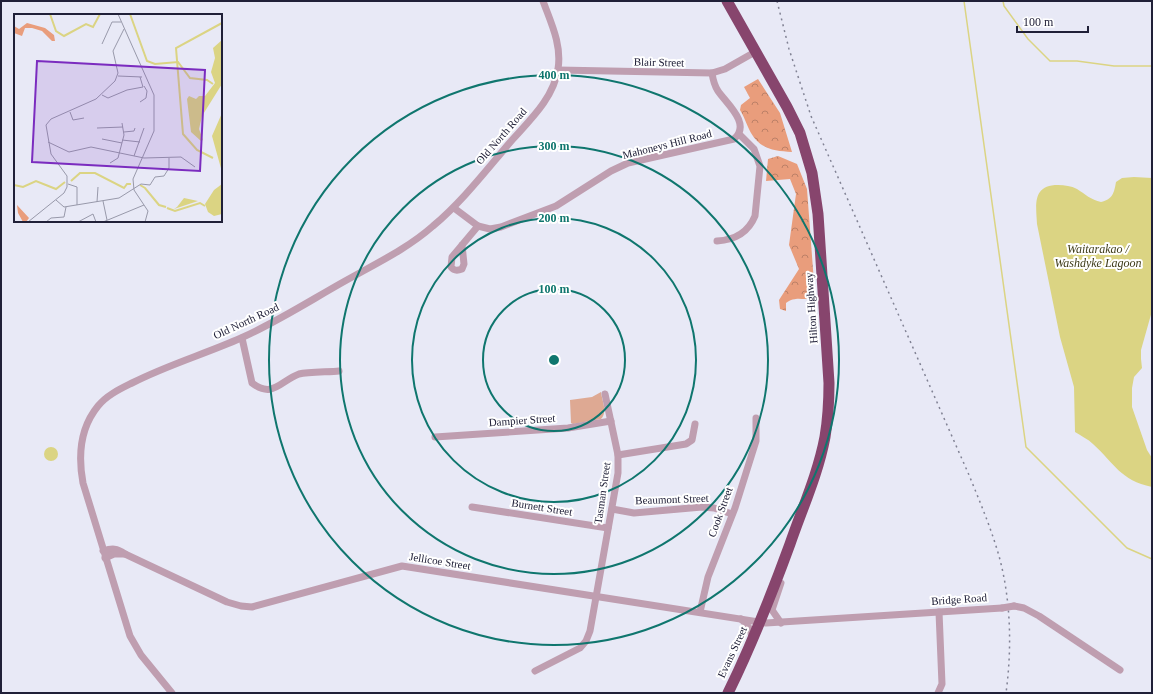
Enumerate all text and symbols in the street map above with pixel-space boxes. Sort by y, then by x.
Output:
scale bar [1017,8,1088,34]
inset map [14,14,222,222]
text: 100 m [1023,15,1054,29]
street label: Blair Street [634,56,684,68]
text: 400 m [539,68,570,82]
street label: Old North Road [473,105,529,167]
street label: Mahoneys Hill Road [621,127,713,161]
text: 300 m [539,139,570,153]
text: 200 m [539,211,570,225]
water label: Waitarakao / Washdyke Lagoon [1054,242,1142,270]
street label: Hilton Highway [802,272,819,344]
text: 100 m [539,282,570,296]
street label: Old North Road [211,300,281,341]
centre of rings [547,353,561,367]
street label: Dampier Street [488,412,556,428]
street label: Tasman Street [592,461,612,525]
street label: Cook Street [705,485,735,539]
street label: Beaumont Street [635,492,709,506]
street label: Burnett Street [511,496,573,518]
street label: Jellicoe Street [408,550,472,572]
street label: Bridge Road [931,591,988,607]
street label: Evans Street [715,624,749,680]

